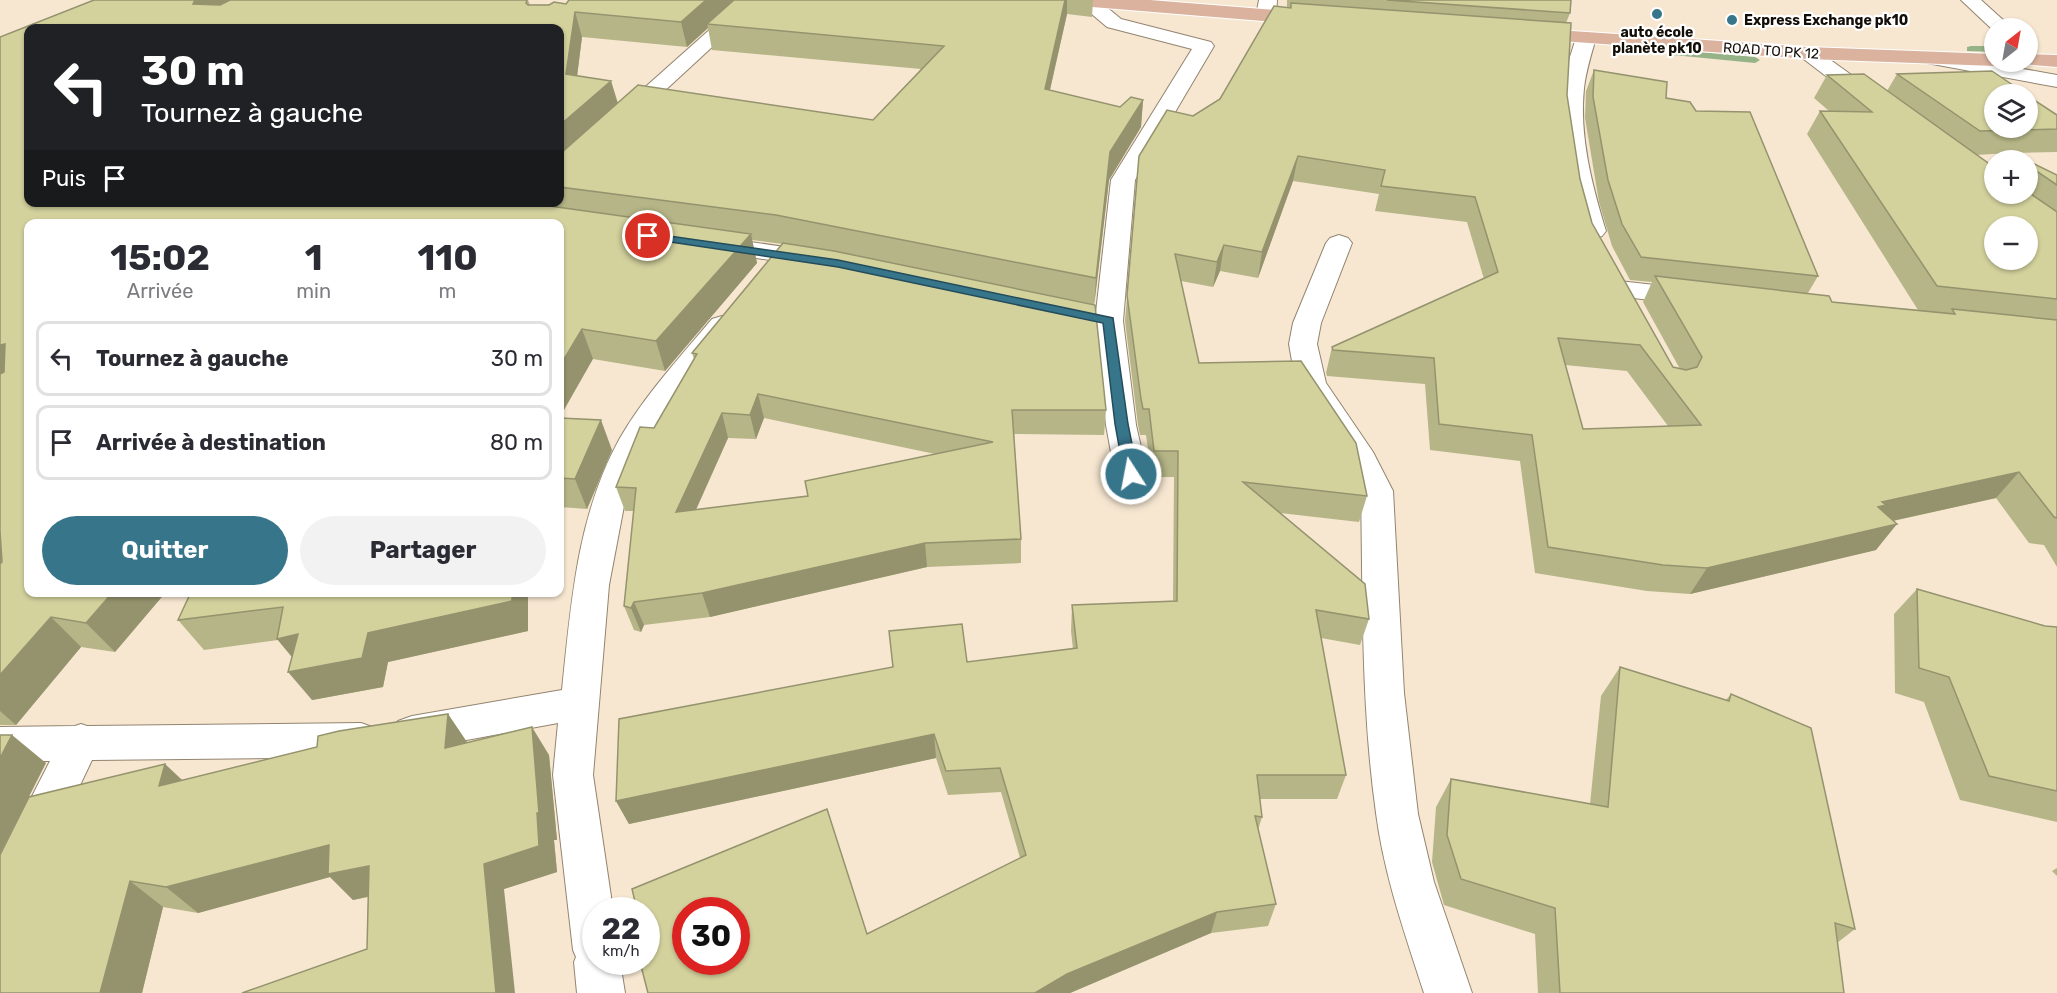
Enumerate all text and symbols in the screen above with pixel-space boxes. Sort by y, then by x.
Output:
marker: auto école planète pk10 [1650,7,1664,21]
place label: Express Exchange pk10 [1744,12,1908,29]
marker: Express Exchange pk10 [1725,13,1739,27]
north arrow [1984,18,2038,72]
map controls [1984,18,2038,270]
place label: auto école planète pk10 [1612,24,1702,57]
street label: ROAD TO PK 12 [1722,39,1820,63]
text: 30 m [141,46,245,96]
icon: left [42,48,120,126]
button: layers [1984,84,2038,138]
text: Tournez à gauche [141,97,363,129]
button: + [1984,150,2038,204]
icon: arrive [98,162,131,195]
text: Puis [42,165,86,192]
pin [622,210,673,261]
button: − [1984,216,2038,270]
icon: arrive [631,219,664,252]
text: 15:02 [110,236,210,279]
text: 1 [305,236,323,279]
text: 110 [417,236,478,279]
text: Arrivée [127,279,193,303]
text: min [296,279,331,303]
text: m [439,279,456,303]
icon: left [45,342,78,375]
text: Tournez à gauche [96,345,289,372]
text: 30 m [491,345,543,372]
icon: arrive [45,426,78,459]
text: Arrivée à destination [96,429,326,456]
text: 80 m [490,429,543,456]
position arrow [1099,442,1163,506]
button: Quitter [42,516,288,585]
button: Partager [300,516,546,585]
speed limit sign: 30 [672,897,750,975]
text: 22 [602,911,641,947]
text: km/h [602,942,640,960]

